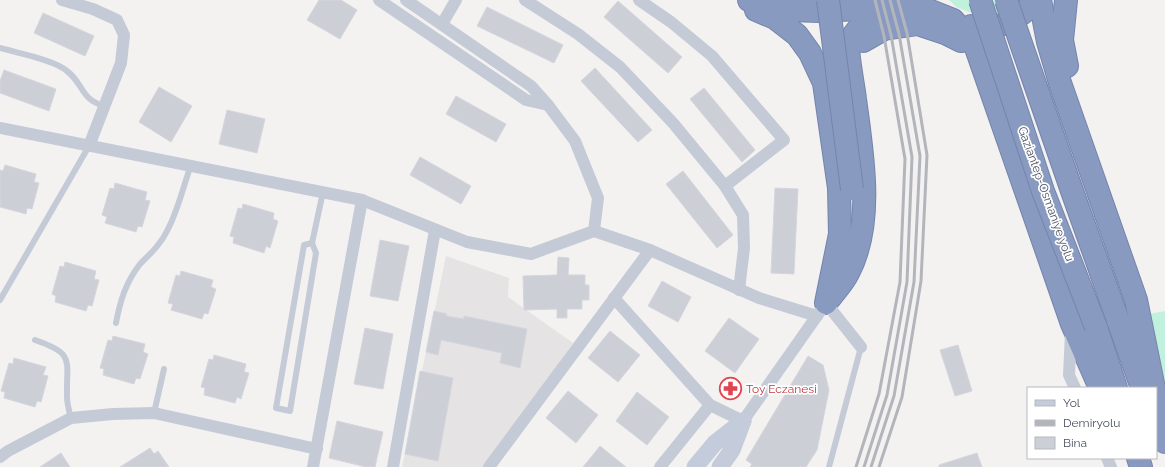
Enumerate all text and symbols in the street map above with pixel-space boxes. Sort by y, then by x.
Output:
street label: Gaziantep-Osmaniye yolu [1015,125,1077,263]
pharmacy icon: Toy Eczanesi [717,376,743,402]
place label: Toy Eczanesi [746,382,817,396]
legend [1027,387,1157,459]
text: Yol [1063,396,1081,410]
text: Demiryolu [1063,416,1120,430]
text: Bina [1063,436,1087,450]

